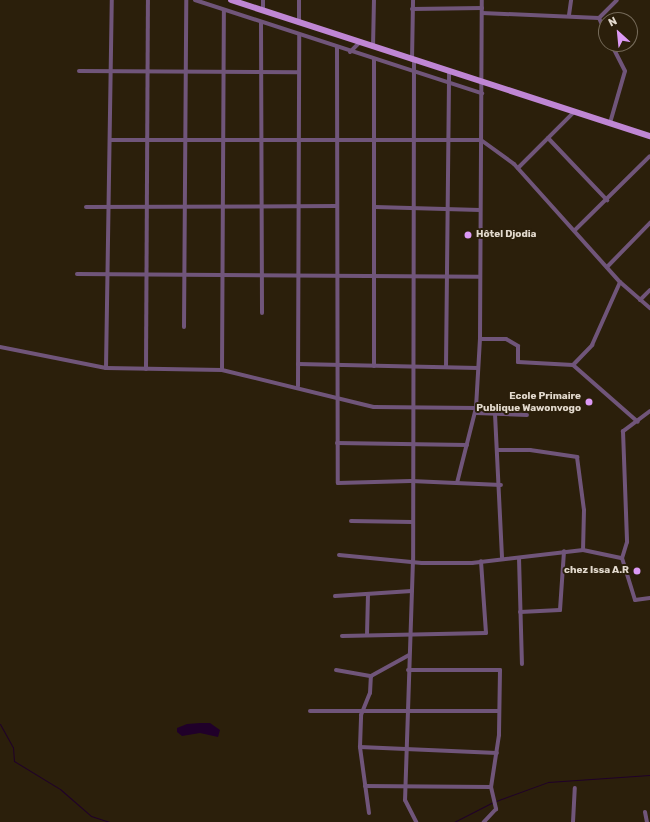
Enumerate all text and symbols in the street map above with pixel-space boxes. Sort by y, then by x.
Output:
north arrow [598,12,638,52]
text: N [606,14,619,29]
place label: Hôtel Djodia [476,229,537,241]
marker: Hôtel Djodia [463,230,473,240]
place label: Ecole Primaire Publique Wawonvogo [476,390,581,414]
marker: Ecole Primaire Publique Wawonvogo [584,397,594,407]
place label: chez Issa A.R [564,565,629,577]
marker: chez Issa A.R [632,566,642,576]

